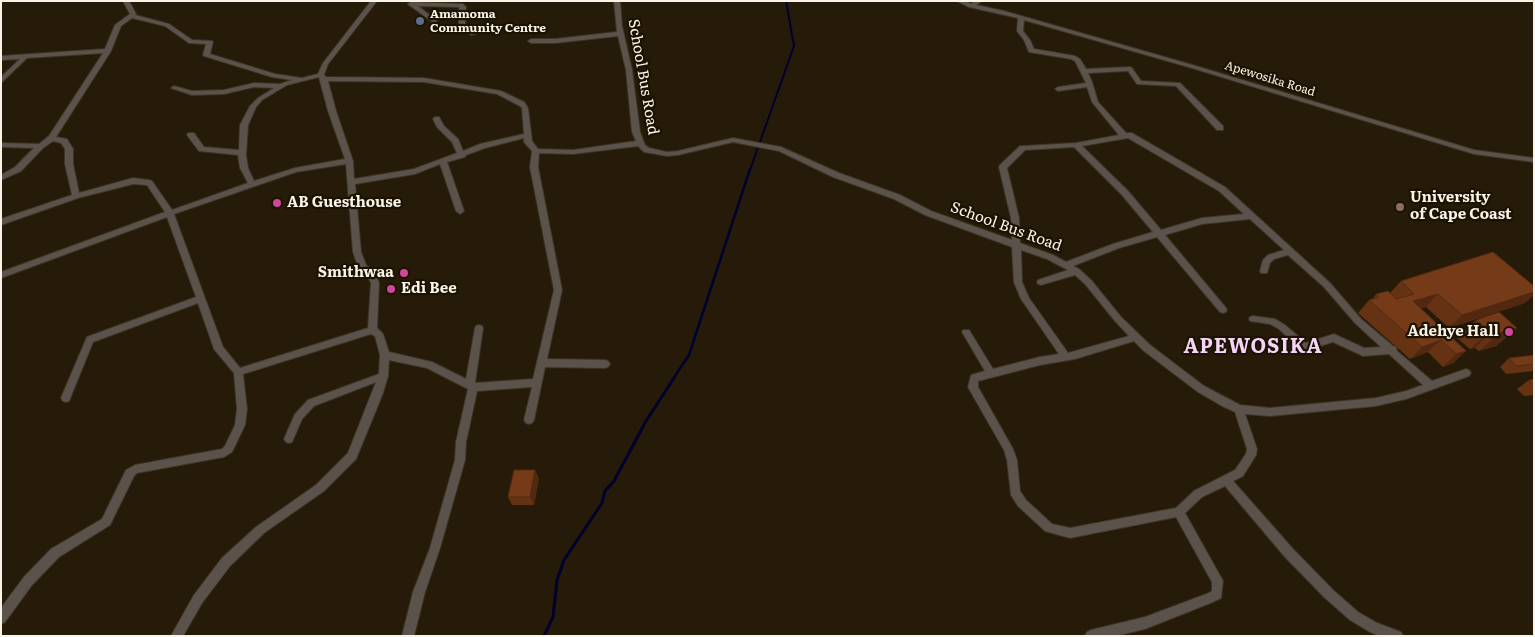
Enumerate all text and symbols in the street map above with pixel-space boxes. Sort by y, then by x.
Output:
place label: Amamoma Community Centre [430,7,546,35]
marker: Amamoma Community Centre [414,15,426,27]
street label: School Bus Road [624,18,662,136]
street label: Apewosika Road [1223,58,1317,100]
place label: University of Cape Coast [1410,189,1512,224]
place label: AB Guesthouse [287,194,401,212]
marker: AB Guesthouse [271,197,283,209]
street label: School Bus Road [948,199,1064,255]
marker: University of Cape Coast [1394,201,1406,213]
place label: Smithwaa [318,264,394,282]
marker: Smithwaa [398,267,410,279]
place label: Edi Bee [401,280,457,298]
marker: Edi Bee [385,283,397,295]
place label: Adehye Hall [1408,323,1499,341]
marker: Adehye Hall [1503,326,1515,338]
district label: APEWOSIKA [1182,335,1324,359]

